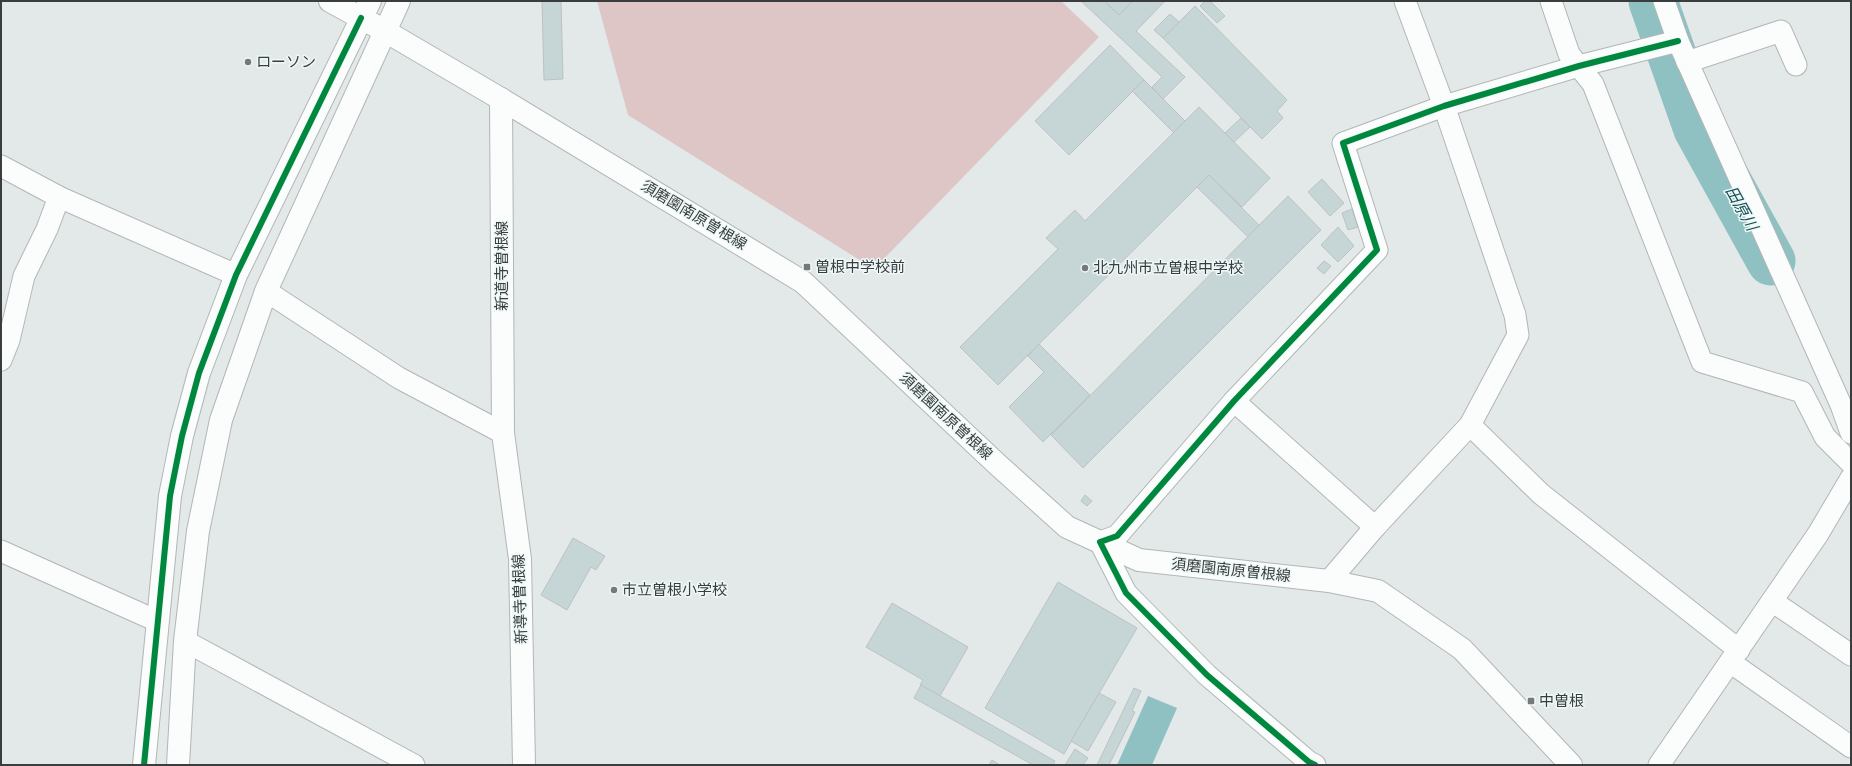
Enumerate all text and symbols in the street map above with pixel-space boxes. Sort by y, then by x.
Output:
place label: ローソン [256,55,316,70]
marker: ローソン [243,57,253,67]
street label: 須磨園南原曽根線 [638,177,750,253]
water label: 田原川 [1722,184,1761,235]
street label: 新道寺曽根線 [494,221,510,311]
place label: 曽根中学校前 [815,259,905,275]
place label: 北九州市立曽根中学校 [1093,259,1243,276]
marker: 曽根中学校前 [802,262,812,272]
marker: 北九州市立曽根中学校 [1080,263,1090,273]
street label: 須磨園南原曽根線 [897,369,995,463]
street label: 新導寺曽根線 [510,554,530,644]
street label: 須磨園南原曽根線 [1170,556,1292,584]
place label: 市立曽根小学校 [622,582,727,598]
marker: 市立曽根小学校 [609,585,619,595]
place label: 中曽根 [1539,693,1584,709]
marker: 中曽根 [1526,696,1536,706]

